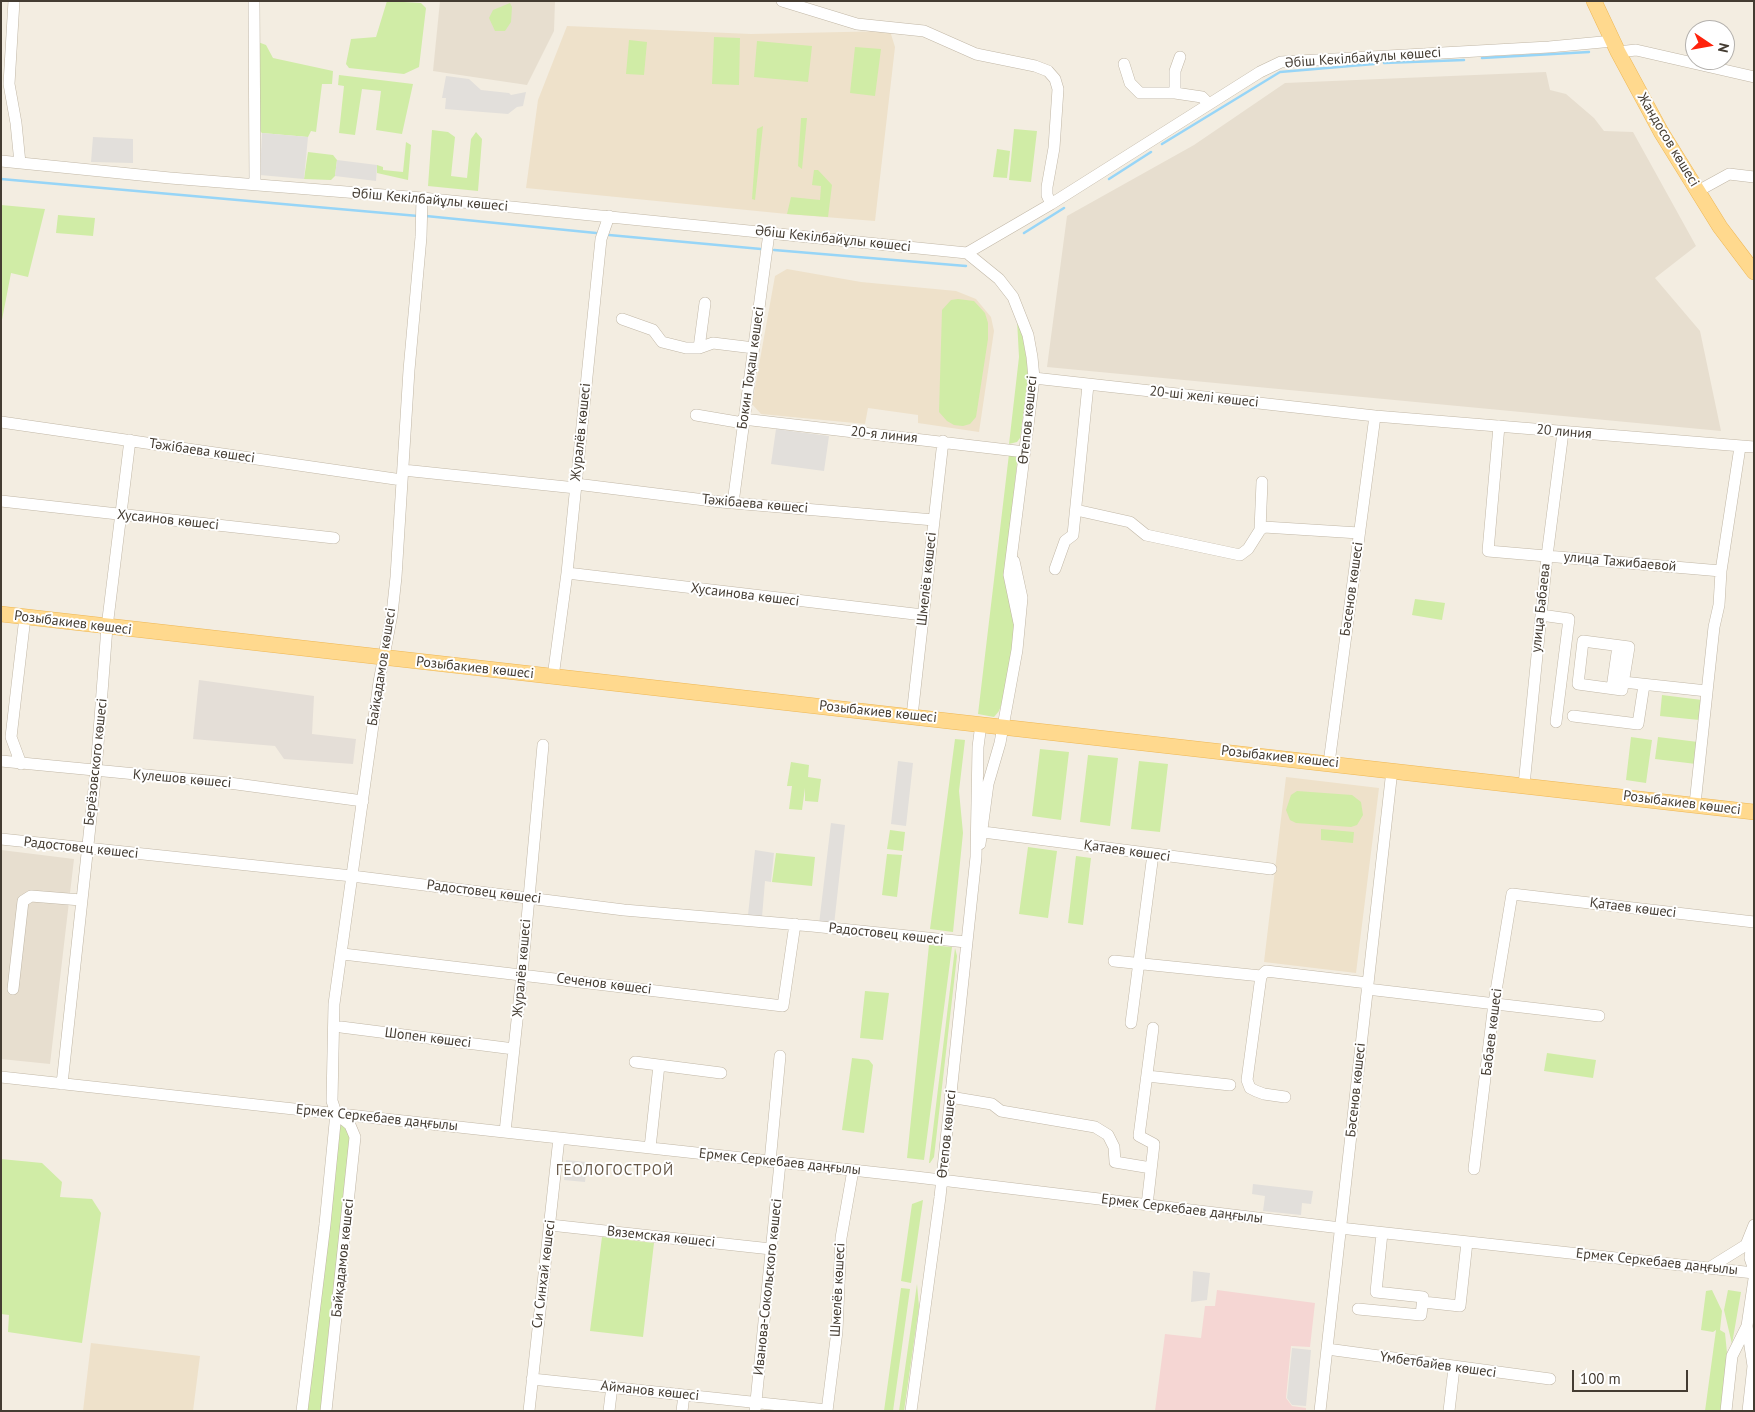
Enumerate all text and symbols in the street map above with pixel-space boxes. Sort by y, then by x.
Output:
north arrow [1685,20,1735,70]
text: N [1714,42,1733,54]
street label: Әбіш Кекілбайұлы көшесі [1284,44,1442,72]
street label: Жандосов көшесі [1633,90,1703,190]
street label: Әбіш Кекілбайұлы көшесі [351,185,509,215]
street label: Әбіш Кекілбайұлы көшесі [754,222,912,256]
street label: Бокин Тоқаш көшесі [734,306,768,430]
street label: Өтепов көшесі [1015,375,1041,465]
street label: Журалёв көшесі [567,382,595,482]
street label: 20-ші желі көшесі [1148,383,1260,411]
street label: 20 линия [1536,421,1592,443]
street label: 20-я линия [850,423,918,447]
street label: Тәжібаева көшесі [148,435,256,467]
street label: Тәжібаева көшесі [701,491,809,517]
street label: Хусаинов көшесі [116,506,220,534]
street label: Шмелёв көшесі [914,531,940,627]
street label: Бәсенов көшесі [1337,541,1367,637]
street label: улица Тажибаевой [1563,549,1677,575]
street label: улица Бабаева [1528,563,1554,653]
street label: Хусаинова көшесі [690,580,800,610]
street label: Розыбакиев көшесі [13,607,133,639]
street label: Байқадамов көшесі [364,607,400,727]
street label: Розыбакиев көшесі [415,653,535,683]
street label: Берёзовского көшесі [81,697,111,827]
street label: Розыбакиев көшесі [818,697,938,727]
street label: Розыбакиев көшесі [1220,742,1340,772]
street label: Кулешов көшесі [132,766,232,792]
street label: Розыбакиев көшесі [1622,787,1742,819]
street label: Радостовец көшесі [23,834,139,862]
street label: Қатаев көшесі [1083,837,1171,865]
street label: Радостовец көшесі [426,877,542,907]
street label: Қатаев көшесі [1589,894,1677,922]
street label: Журалёв көшесі [509,918,535,1018]
street label: Радостовец көшесі [828,920,944,948]
street label: Сеченов көшесі [555,970,653,998]
street label: Бабаев көшесі [1478,987,1506,1077]
street label: Шопен көшесі [384,1024,472,1052]
street label: Бәсенов көшесі [1343,1042,1369,1138]
street label: Өтепов көшесі [934,1089,960,1179]
street label: Ермек Серкебаев даңғылы [295,1101,459,1135]
street label: Ермек Серкебаев даңғылы [698,1145,862,1179]
district label: ГЕОЛОГОСТРОЙ [554,1162,676,1180]
street label: Ермек Серкебаев даңғылы [1100,1191,1264,1227]
street label: Байқадамов көшесі [328,1198,358,1318]
street label: Иванова-Сокольского көшесі [750,1198,786,1376]
street label: Си Синхай көшесі [529,1219,559,1329]
street label: Вяземская көшесі [606,1223,716,1251]
street label: Шмелёв көшесі [827,1242,849,1338]
street label: Ермек Серкебаев даңғылы [1575,1245,1739,1279]
street label: Үмбетбайев көшесі [1379,1348,1497,1382]
scale bar [1575,1360,1691,1392]
text: 100 m [1580,1369,1621,1388]
street label: Айманов көшесі [600,1377,700,1405]

